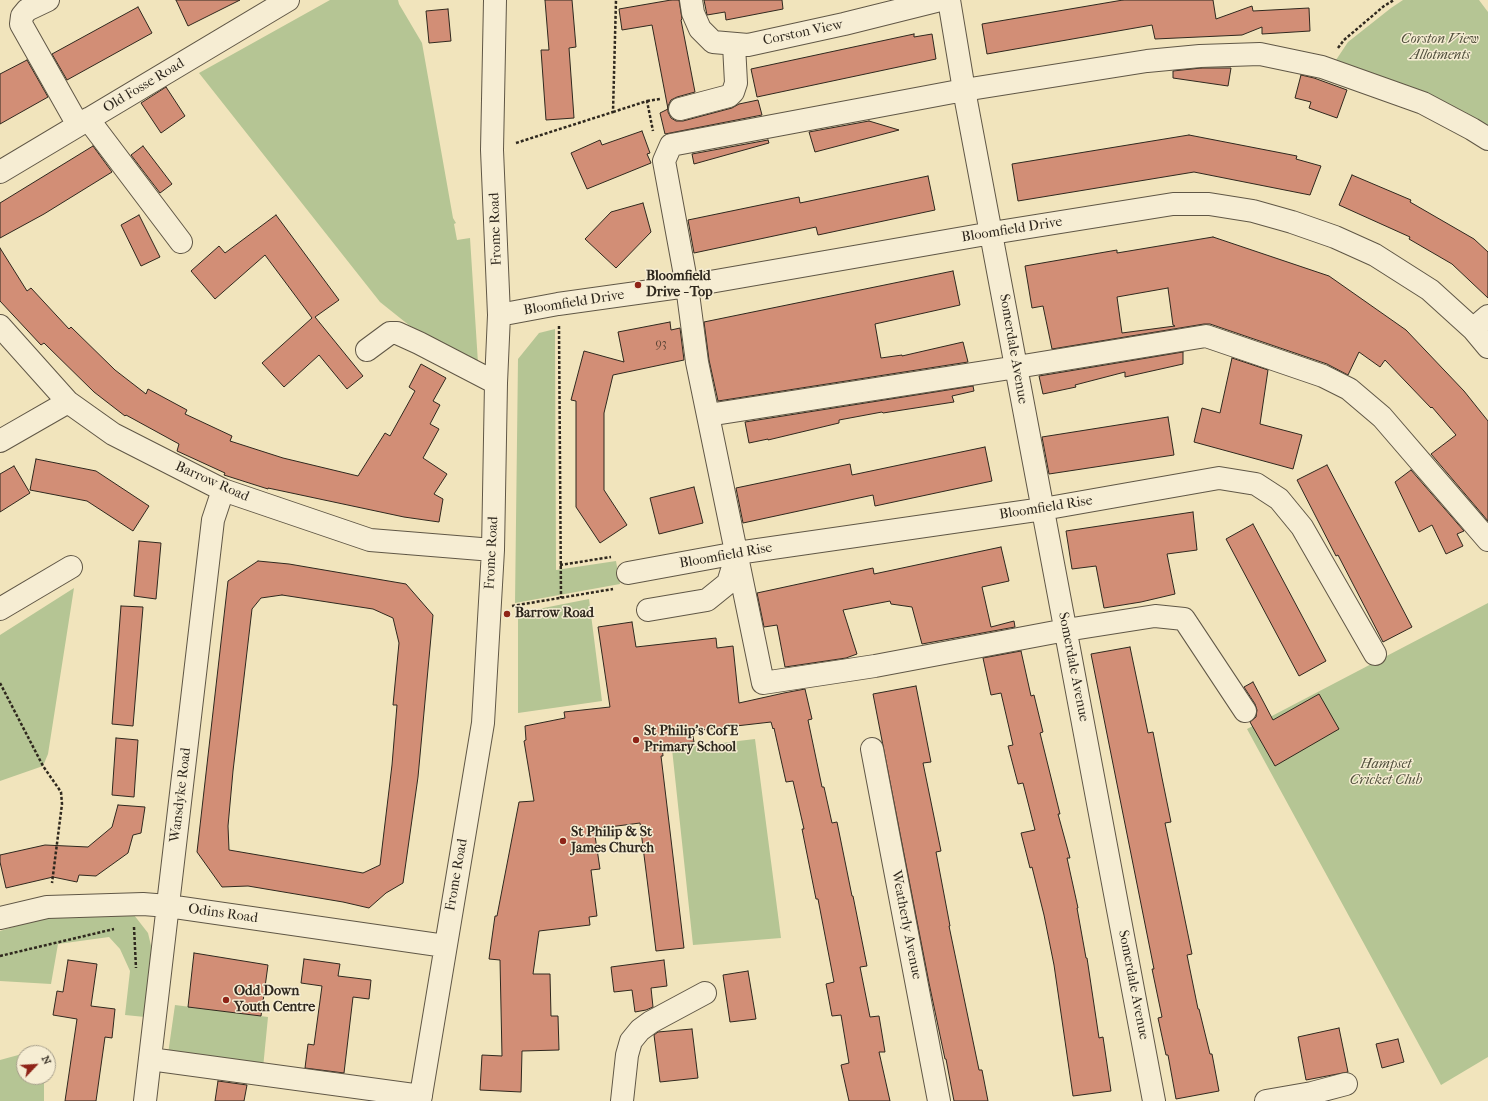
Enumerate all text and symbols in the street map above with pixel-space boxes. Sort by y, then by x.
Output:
street label: Corston View [762,16,844,50]
park label: Corston View Allotments [1401,32,1479,64]
street label: Old Fosse Road [100,55,188,117]
street label: Frome Road [486,192,506,266]
street label: Bloomfield Drive [960,214,1064,246]
place label: Bloomfield Drive - Top [646,269,713,302]
marker: Bloomfield Drive - Top [633,280,643,290]
street label: Bloomfield Drive [522,287,626,319]
street label: Somerdale Avenue [995,293,1031,405]
house number: 93 [655,337,667,351]
street label: Barrow Road [173,458,251,506]
street label: Bloomfield Rise [998,492,1094,524]
street label: Frome Road [482,516,502,590]
street label: Bloomfield Rise [678,540,774,572]
place label: Barrow Road [515,606,594,622]
marker: Barrow Road [502,609,512,619]
street label: Somerdale Avenue [1054,611,1092,723]
place label: St Philip's CofE Primary School [644,724,738,756]
marker: St Philip's CofE Primary School [631,735,641,745]
street label: Wansdyke Road [167,747,195,843]
park label: Hampset Cricket Club [1350,757,1422,790]
place label: St Philip & St James Church [571,825,654,858]
marker: St Philip & St James Church [558,836,568,846]
street label: Frome Road [442,838,472,912]
street label: Weatherly Avenue [887,869,925,981]
street label: Odins Road [187,901,259,927]
street label: Somerdale Avenue [1114,929,1152,1041]
place label: Odd Down Youth Centre [234,984,315,1016]
marker: Odd Down Youth Centre [221,995,231,1005]
north arrow [16,1045,56,1085]
text: N [39,1054,54,1067]

